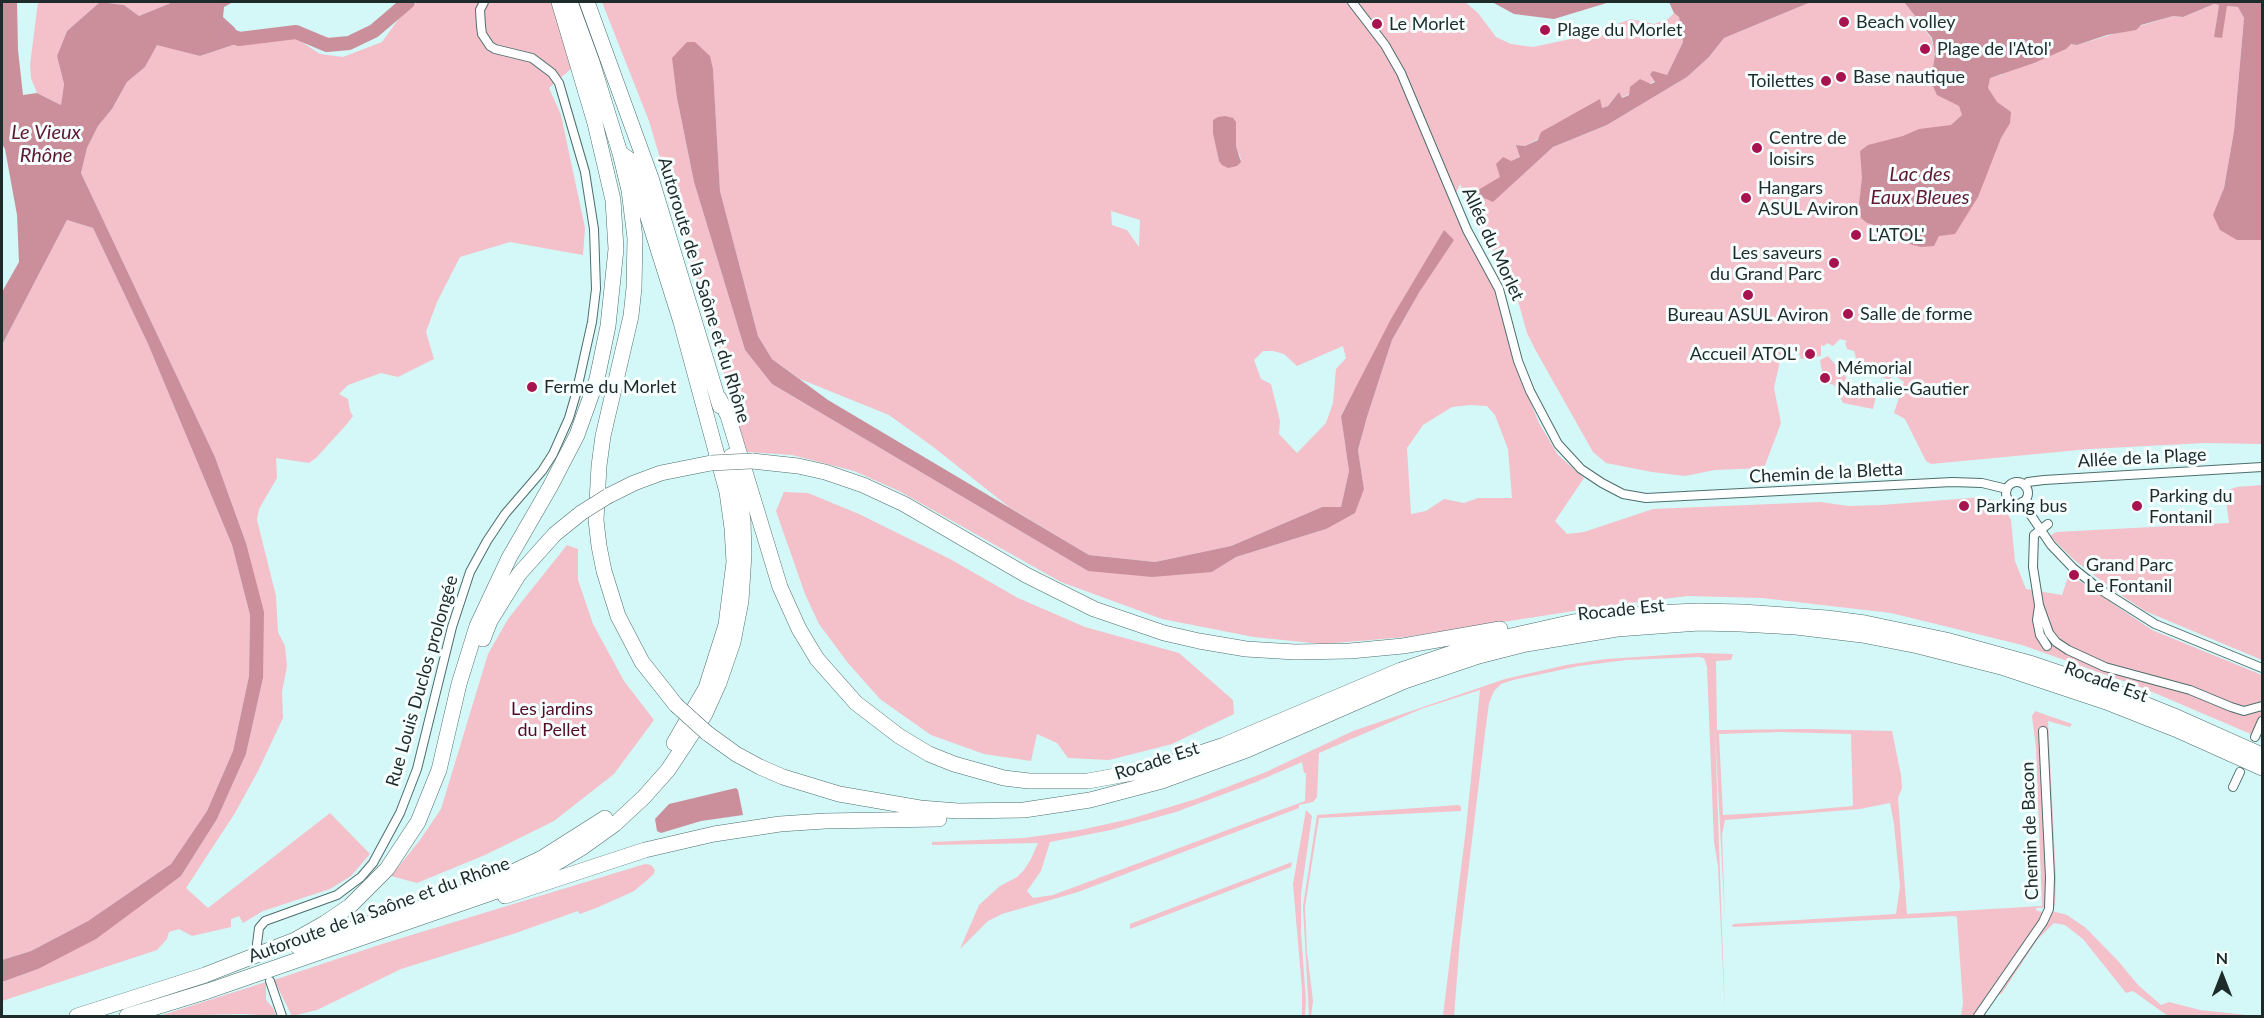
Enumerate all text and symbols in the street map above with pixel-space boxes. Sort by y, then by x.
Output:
place label: Beach volley [1856,11,1955,33]
place label: Le Morlet [1389,13,1465,35]
marker: Beach volley [1837,15,1851,29]
marker: Le Morlet [1370,17,1384,31]
place label: Plage du Morlet [1557,19,1682,41]
marker: Plage du Morlet [1538,23,1552,37]
place label: Plage de l'Atol' [1937,38,2052,60]
marker: Plage de l'Atol' [1918,42,1932,56]
place label: Base nautique [1853,66,1965,88]
place label: Toilettes [1748,70,1814,92]
marker: Base nautique [1834,70,1848,84]
marker: Toilettes [1819,74,1833,88]
water label: Le Vieux Rhône [11,121,81,168]
place label: Centre de loisirs [1769,127,1847,170]
marker: Centre de loisirs [1750,141,1764,155]
street label: Autoroute de la Saône et du Rhône [653,155,755,425]
water label: Lac des Eaux Bleues [1870,163,1970,210]
place label: Hangars ASUL Aviron [1758,177,1859,219]
street label: Allée du Morlet [1457,184,1529,304]
marker: Hangars ASUL Aviron [1739,191,1753,205]
place label: L'ATOL' [1868,224,1925,246]
marker: L'ATOL' [1849,228,1863,242]
place label: Les saveurs du Grand Parc [1710,242,1822,284]
marker: Les saveurs du Grand Parc [1827,256,1841,270]
marker: Bureau ASUL Aviron [1741,288,1755,302]
place label: Salle de forme [1860,303,1972,325]
place label: Bureau ASUL Aviron [1667,304,1829,326]
marker: Salle de forme [1841,307,1855,321]
place label: Accueil ATOL' [1690,343,1798,365]
marker: Accueil ATOL' [1803,347,1817,361]
place label: Mémorial Nathalie-Gautier [1837,357,1969,400]
marker: Mémorial Nathalie-Gautier [1818,371,1832,385]
place label: Ferme du Morlet [544,376,676,398]
marker: Ferme du Morlet [525,380,539,394]
street label: Allée de la Plage [2077,444,2207,472]
street label: Chemin de la Bletta [1749,458,1903,488]
place label: Parking du Fontanil [2149,485,2233,528]
place label: Parking bus [1976,495,2067,517]
marker: Parking bus [1957,499,1971,513]
marker: Parking du Fontanil [2130,499,2144,513]
place label: Grand Parc Le Fontanil [2086,554,2173,596]
marker: Grand Parc Le Fontanil [2067,568,2081,582]
street label: Rue Louis Duclos prolongée [381,573,463,789]
street label: Rocade Est [1577,595,1665,625]
street label: Rocade Est [2061,657,2151,707]
park label: Les jardins du Pellet [511,698,593,740]
street label: Rocade Est [1112,737,1202,785]
street label: Chemin de Bacon [2017,761,2043,901]
street label: Autoroute de la Saône et du Rhône [245,853,513,967]
north arrow [2192,946,2252,1006]
text: N [2216,948,2228,967]

